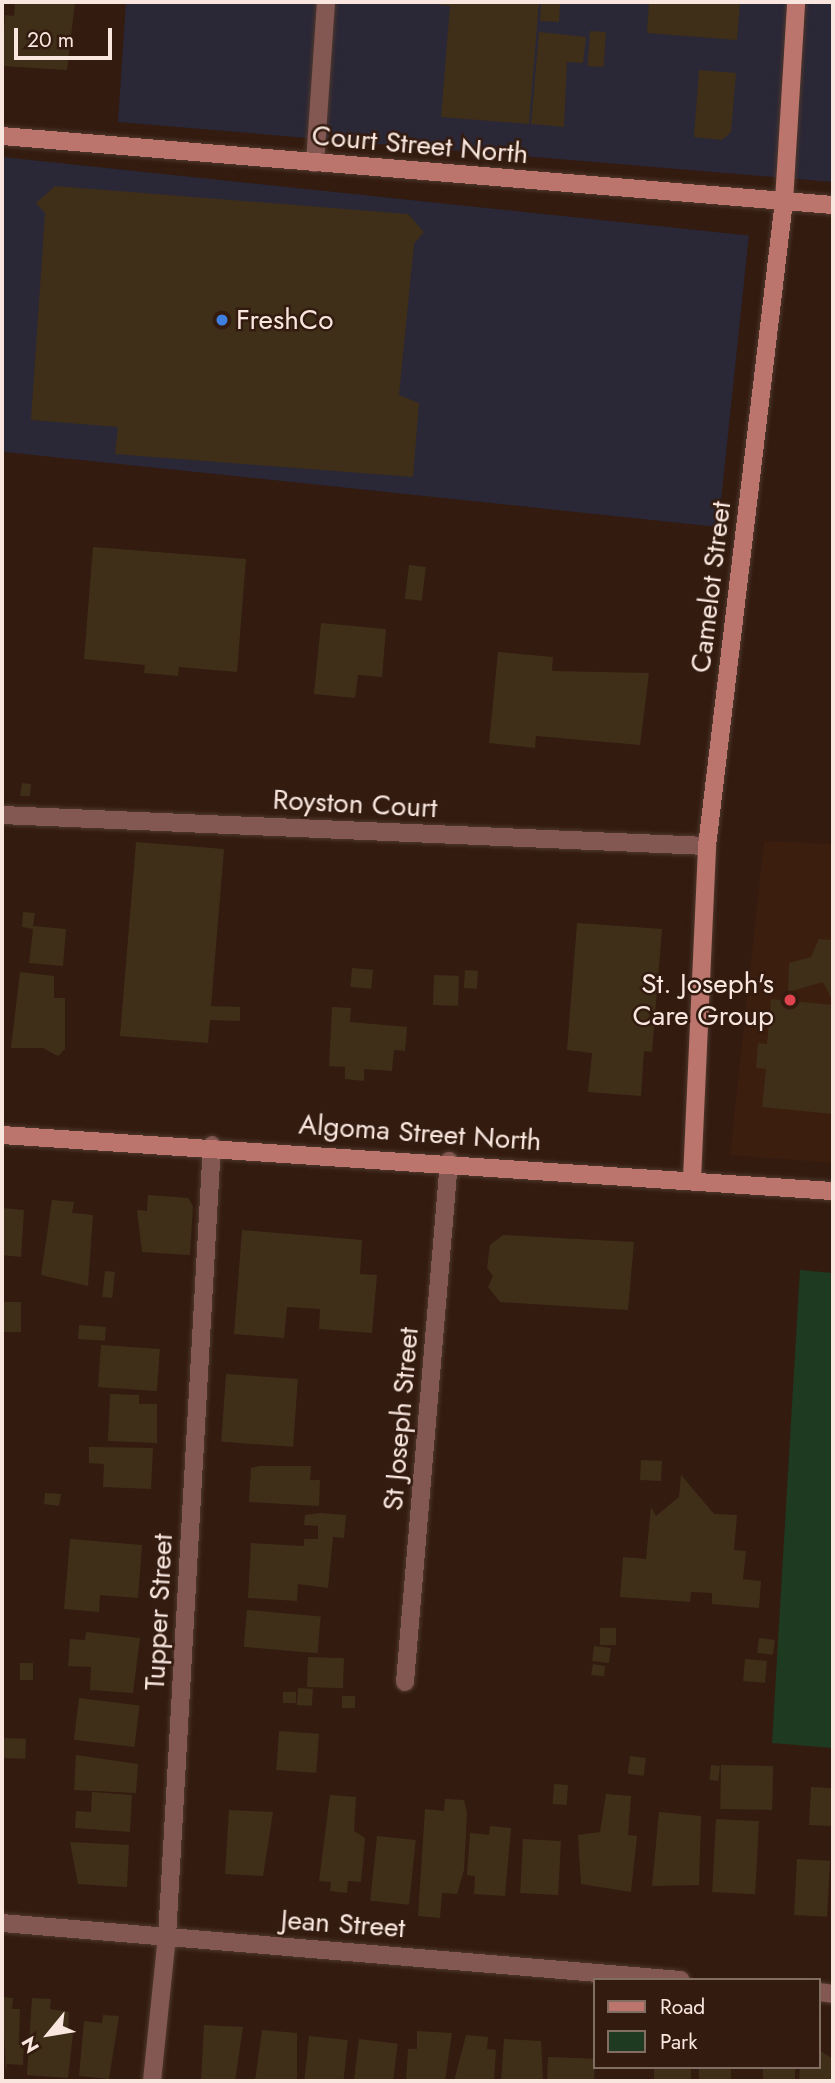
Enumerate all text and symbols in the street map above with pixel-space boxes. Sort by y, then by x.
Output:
scale bar [18,14,116,58]
text: 20 m [27,25,74,55]
street label: Court Street North [310,119,530,171]
place label: FreshCo [236,303,333,337]
marker: FreshCo [214,312,230,328]
street label: Camelot Street [684,499,738,675]
street label: Royston Court [272,783,438,825]
place label: St. Joseph's Care Group [633,967,774,1033]
marker: St. Joseph's Care Group [780,990,800,1010]
street label: Algoma Street North [298,1108,542,1158]
street label: St Joseph Street [376,1326,426,1512]
street label: Tupper Street [138,1533,180,1691]
street label: Jean Street [280,1903,406,1945]
legend [594,1978,821,2069]
text: Road [660,1992,705,2022]
north arrow [14,1999,84,2069]
text: Park [660,2027,697,2057]
text: N [15,2031,46,2058]

